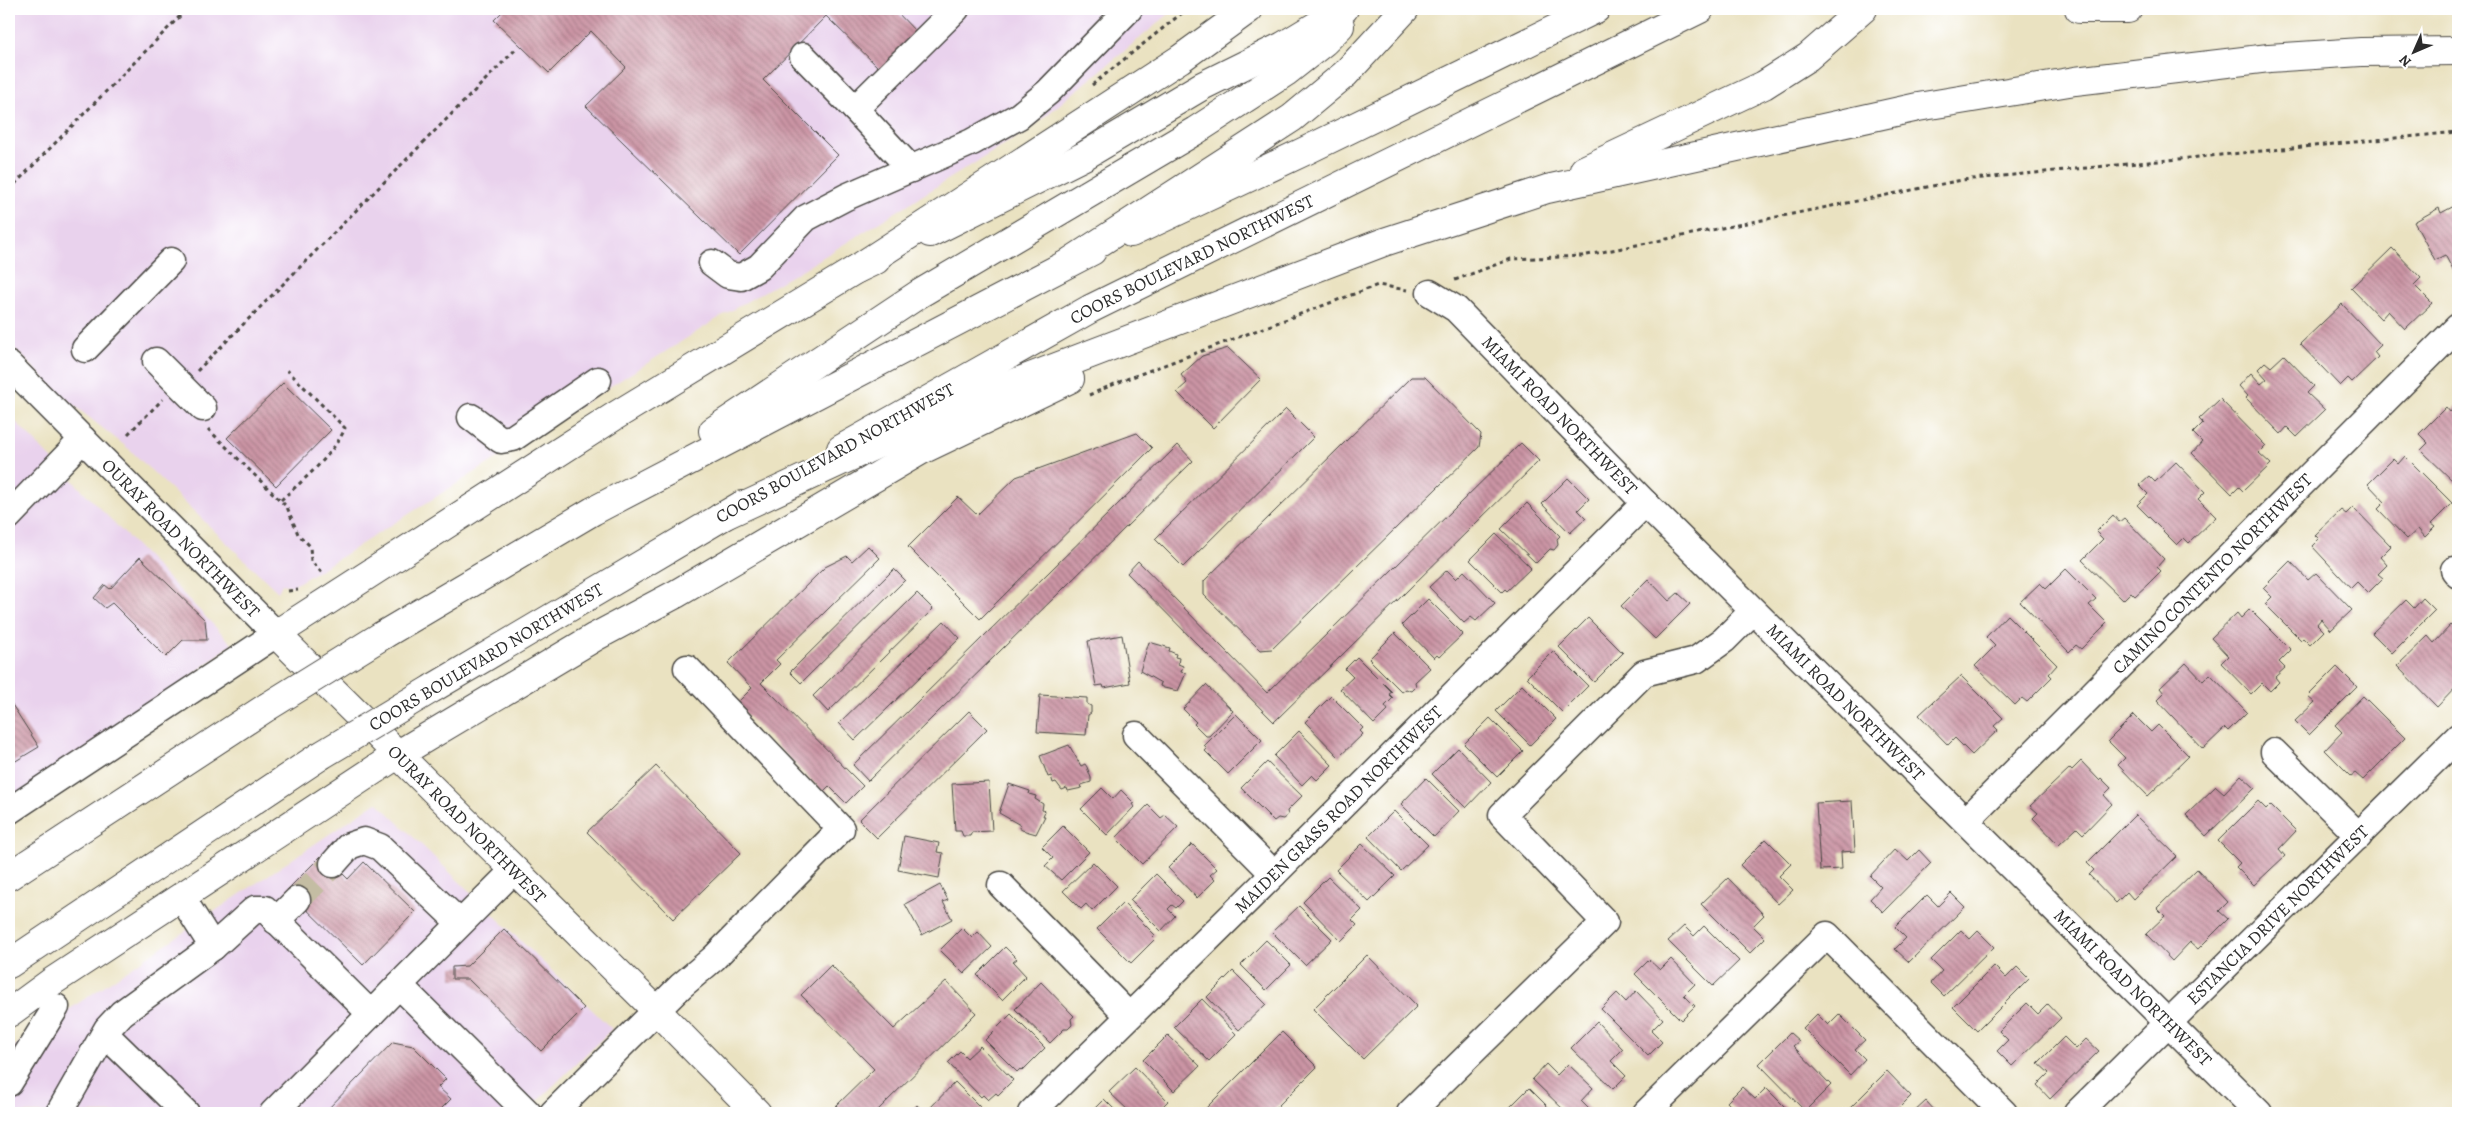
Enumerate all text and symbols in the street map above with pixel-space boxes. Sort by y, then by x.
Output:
north arrow [2390,28,2440,78]
text: N [2395,51,2415,71]
street label: COORS BOULEVARD NORTHWEST [1065,189,1318,330]
street label: MIAMI ROAD NORTHWEST [1476,330,1643,500]
street label: COORS BOULEVARD NORTHWEST [711,377,959,529]
street label: OURAY ROAD NORTHWEST [97,453,265,623]
street label: CAMINO CONTENTO NORTHWEST [2107,468,2318,679]
street label: COORS BOULEVARD NORTHWEST [364,577,608,737]
street label: MIAMI ROAD NORTHWEST [1761,618,1930,786]
street label: MAIDEN GRASS ROAD NORTHWEST [1229,700,1448,918]
street label: OURAY ROAD NORTHWEST [382,739,552,909]
street label: ESTANCIA DRIVE NORTHWEST [2181,820,2374,1010]
street label: MIAMI ROAD NORTHWEST [2048,904,2217,1072]

